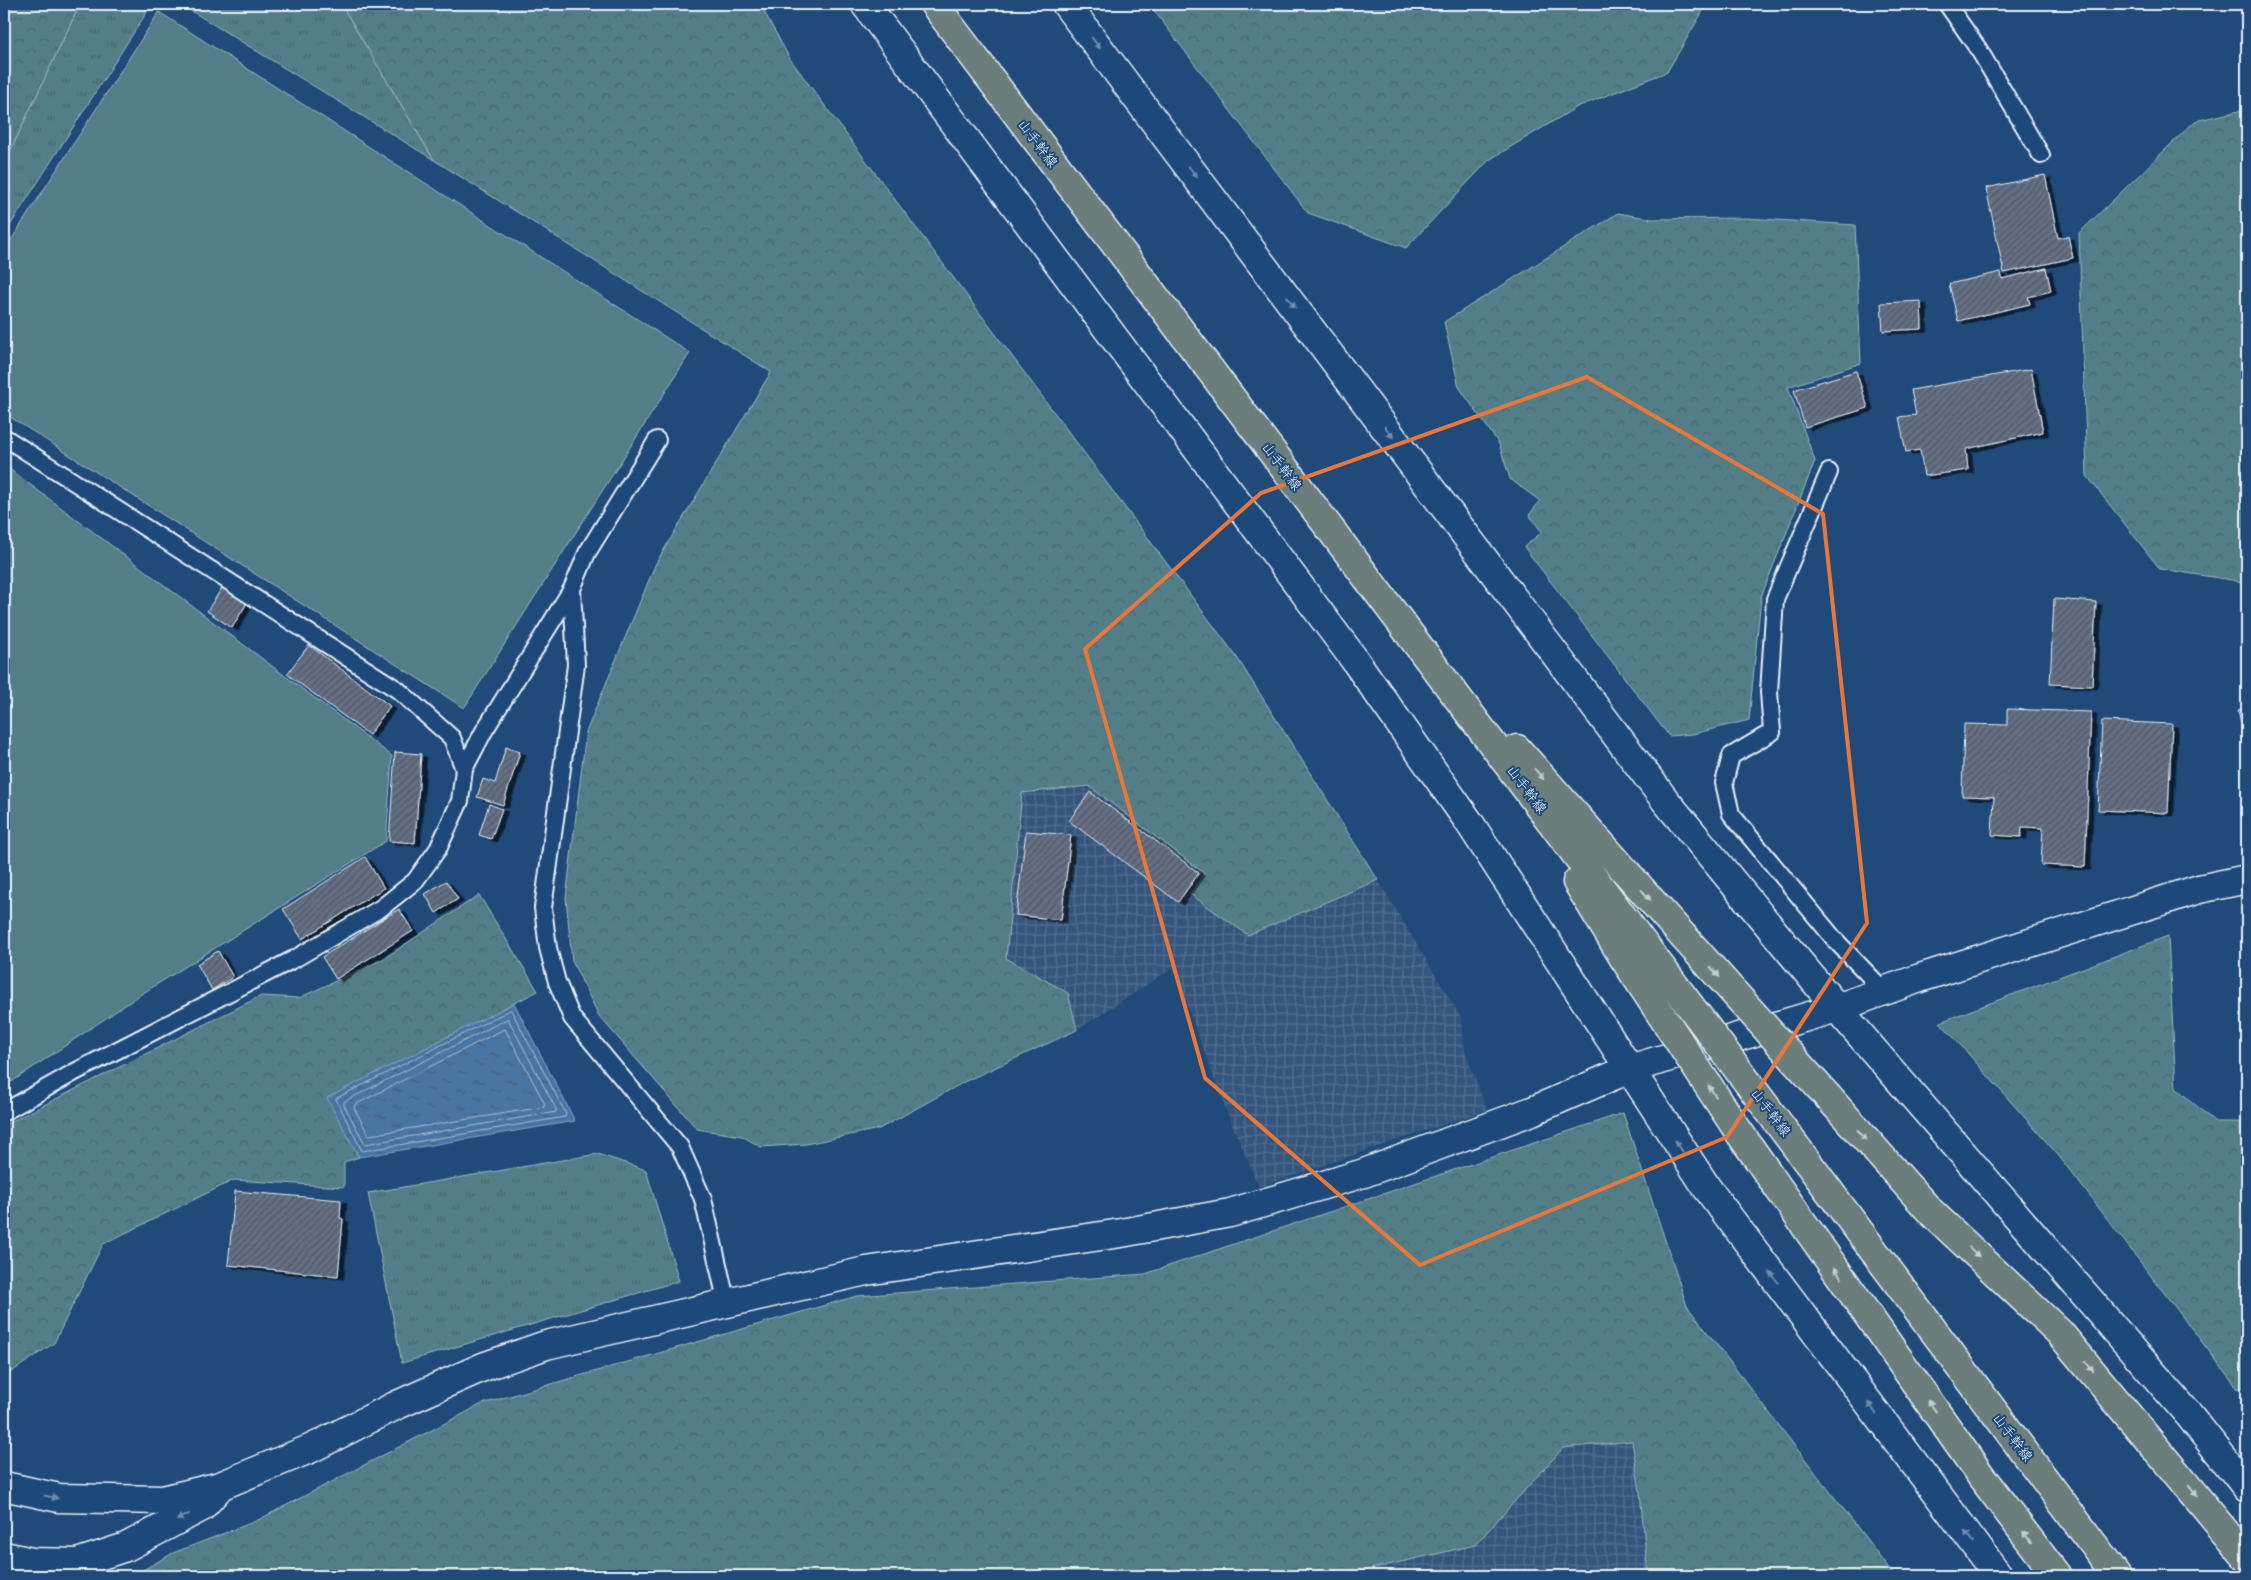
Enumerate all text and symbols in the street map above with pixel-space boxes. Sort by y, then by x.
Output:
one-way arrow [1090,36,1101,49]
street label: 山手幹線 [1012,117,1060,172]
one-way arrow [1188,165,1199,178]
one-way arrow [1286,295,1297,308]
one-way arrow [1384,425,1394,439]
street label: 山手幹線 [1256,440,1304,495]
street label: 山手幹線 [1501,763,1549,818]
one-way arrow [1533,767,1544,780]
one-way arrow [1641,889,1652,902]
one-way arrow [1709,965,1721,977]
one-way arrow [1707,1085,1717,1098]
street label: 山手幹線 [1745,1086,1793,1141]
one-way arrow [1856,1128,1867,1141]
one-way arrow [1675,1139,1684,1152]
one-way arrow [1968,1246,1980,1258]
one-way arrow [1833,1266,1843,1280]
one-way arrow [1769,1270,1779,1284]
one-way arrow [2083,1360,2094,1373]
one-way arrow [1927,1399,1937,1413]
one-way arrow [1866,1402,1877,1415]
street label: 山手幹線 [1987,1411,2035,1466]
one-way arrow [2188,1484,2199,1497]
one-way arrow [44,1493,60,1501]
one-way arrow [176,1513,191,1521]
one-way arrow [1964,1531,1975,1544]
one-way arrow [2022,1531,2033,1544]

